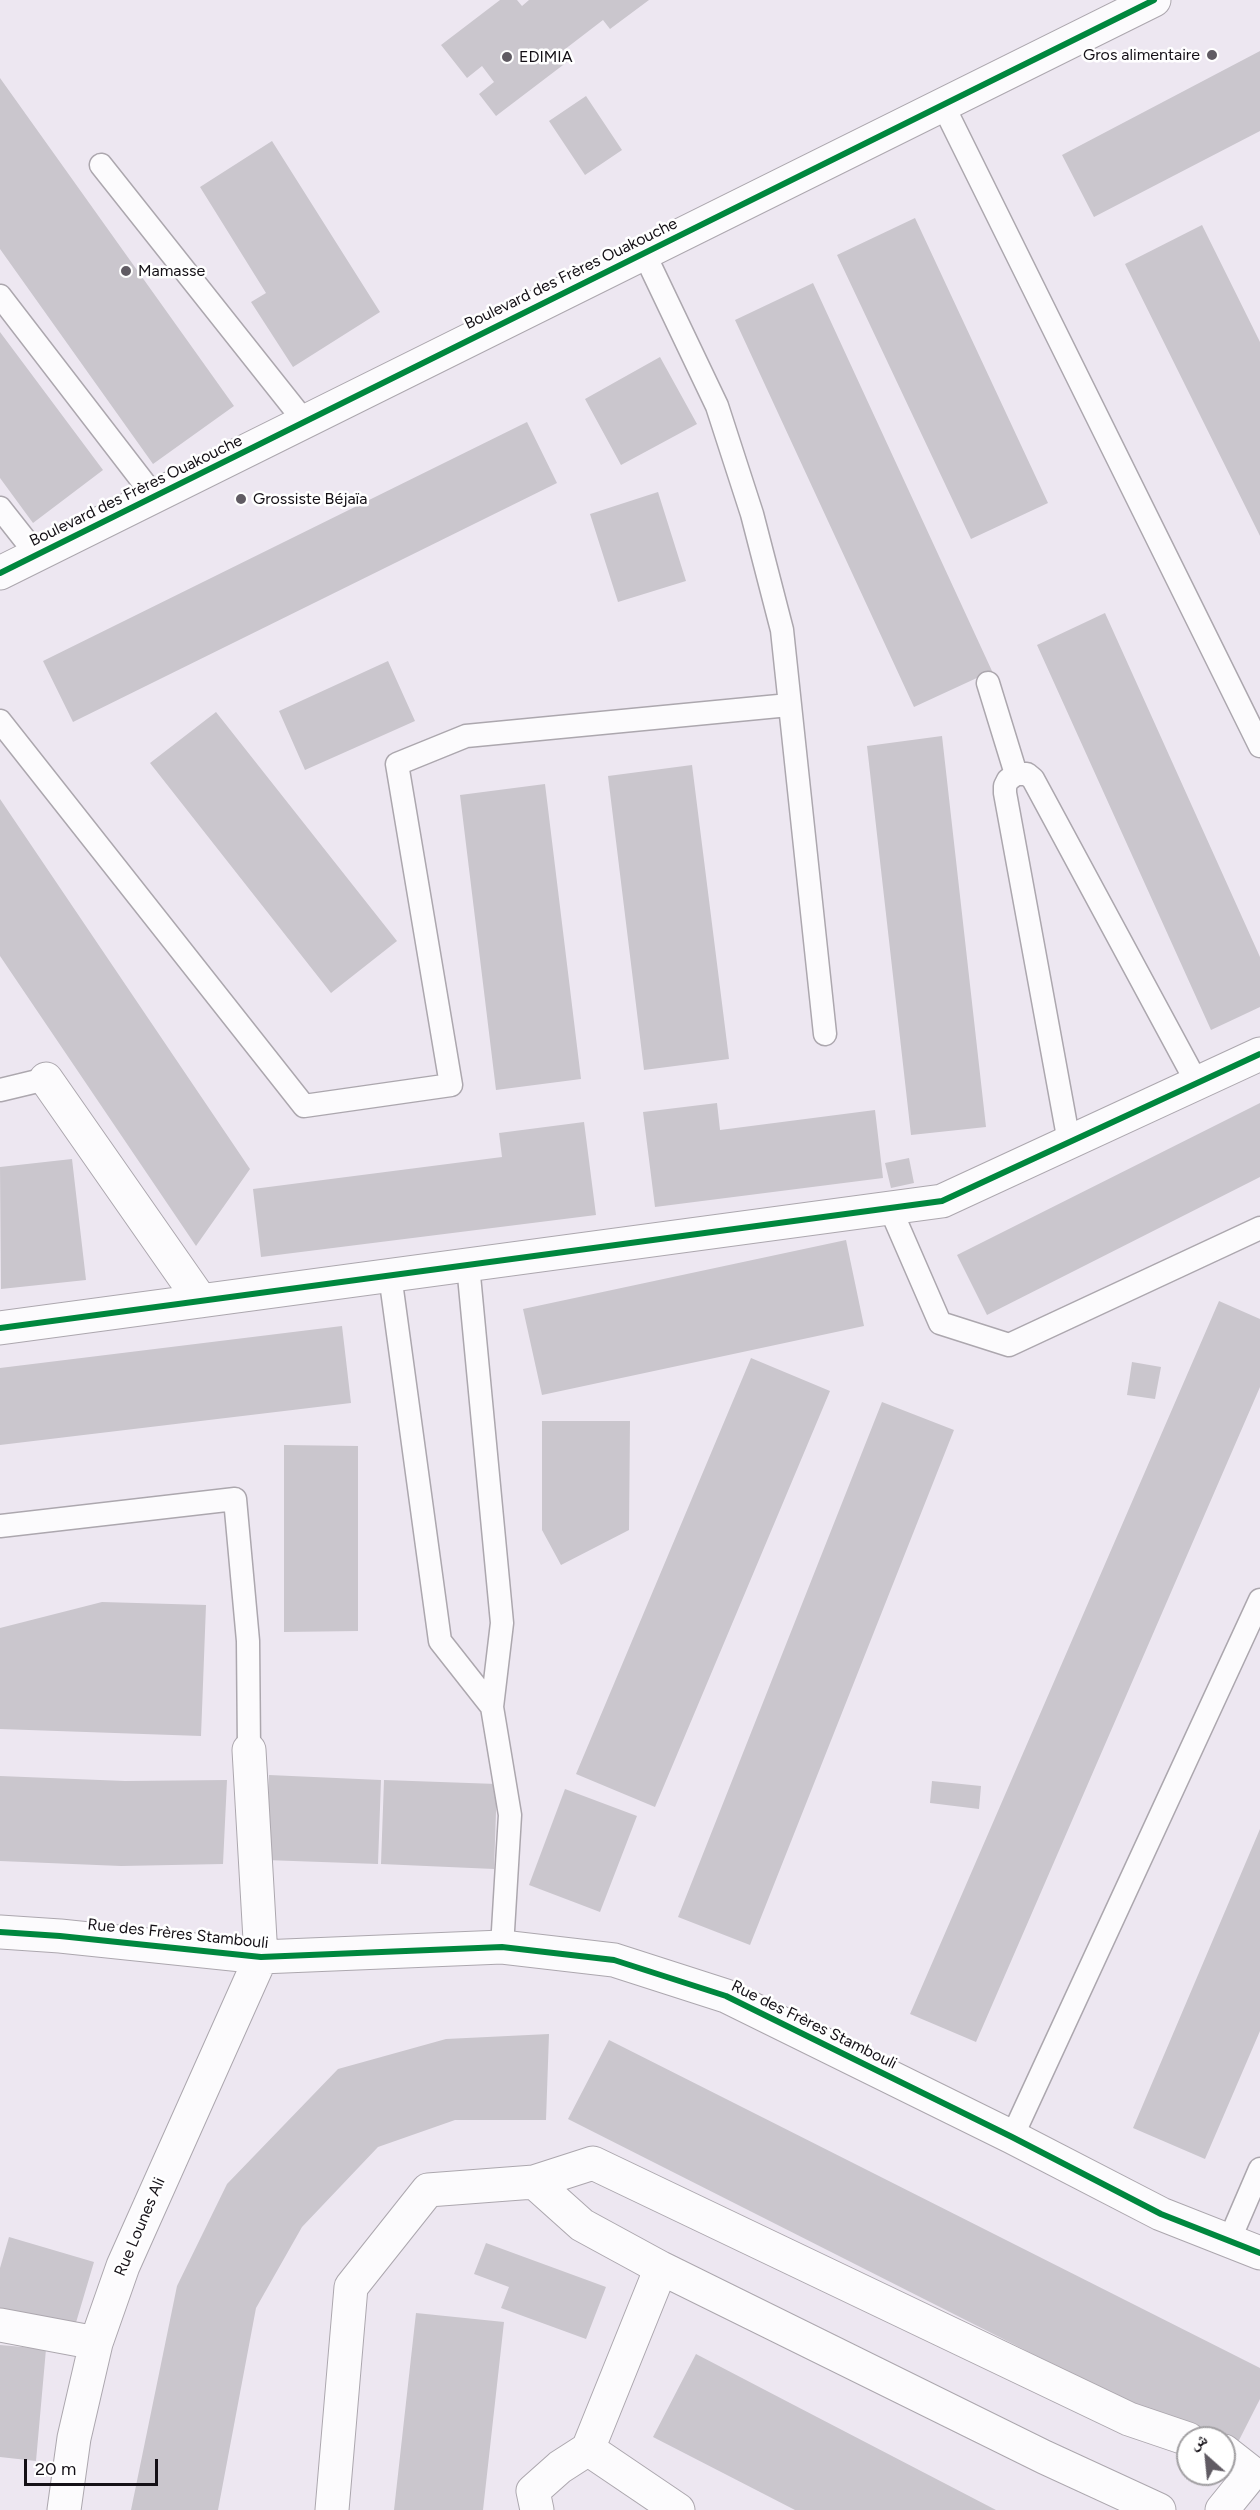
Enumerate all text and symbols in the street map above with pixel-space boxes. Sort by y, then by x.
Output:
place label: Gros alimentaire [1083,45,1200,65]
place label: EDIMIA [519,47,573,67]
marker: Gros alimentaire [1205,48,1219,62]
marker: EDIMIA [500,50,514,64]
street label: Boulevard des Frères Ouakouche [461,214,681,334]
place label: Mamasse [138,261,205,281]
marker: Mamasse [119,264,133,278]
street label: Boulevard des Frères Ouakouche [26,431,246,551]
place label: Grossiste Béjaïa [253,489,367,509]
marker: Grossiste Béjaïa [234,492,248,506]
street label: Rue des Frères Stambouli [87,1915,269,1953]
street label: Rue des Frères Stambouli [728,1977,900,2073]
street label: Rue Lounes Ali [111,2175,169,2279]
north arrow [1176,2426,1236,2486]
text: ش [1187,2429,1210,2454]
scale bar [27,2447,160,2485]
text: 20 m [35,2458,76,2480]

